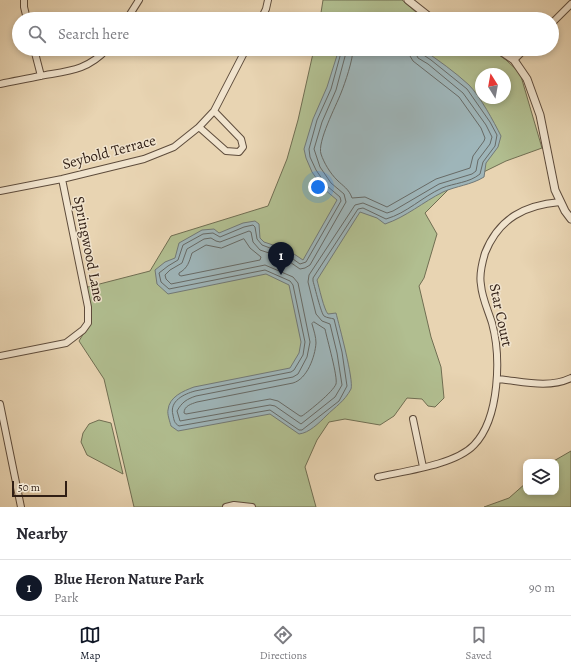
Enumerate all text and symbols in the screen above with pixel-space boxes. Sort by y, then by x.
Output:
search box [12,12,559,56]
icon: search [26,23,48,45]
text: Search here [58,24,129,44]
north arrow [475,68,511,104]
street label: Seybold Terrace [60,130,158,174]
your location [308,177,328,197]
street label: Springwood Lane [69,194,109,304]
pin: 1 [268,242,294,275]
street label: Star Court [485,282,517,348]
map controls [523,459,559,495]
button: layers [523,459,559,495]
scale bar [12,479,67,498]
text: 50 m [18,480,40,495]
text: Nearby [16,522,67,545]
text: Blue Heron Nature Park [54,569,204,589]
text: 1 [27,579,31,596]
text: 90 m [529,579,555,596]
text: Park [54,589,78,606]
tab: Map [79,624,101,663]
tab: Directions [260,624,307,663]
tab: Saved [466,624,492,663]

